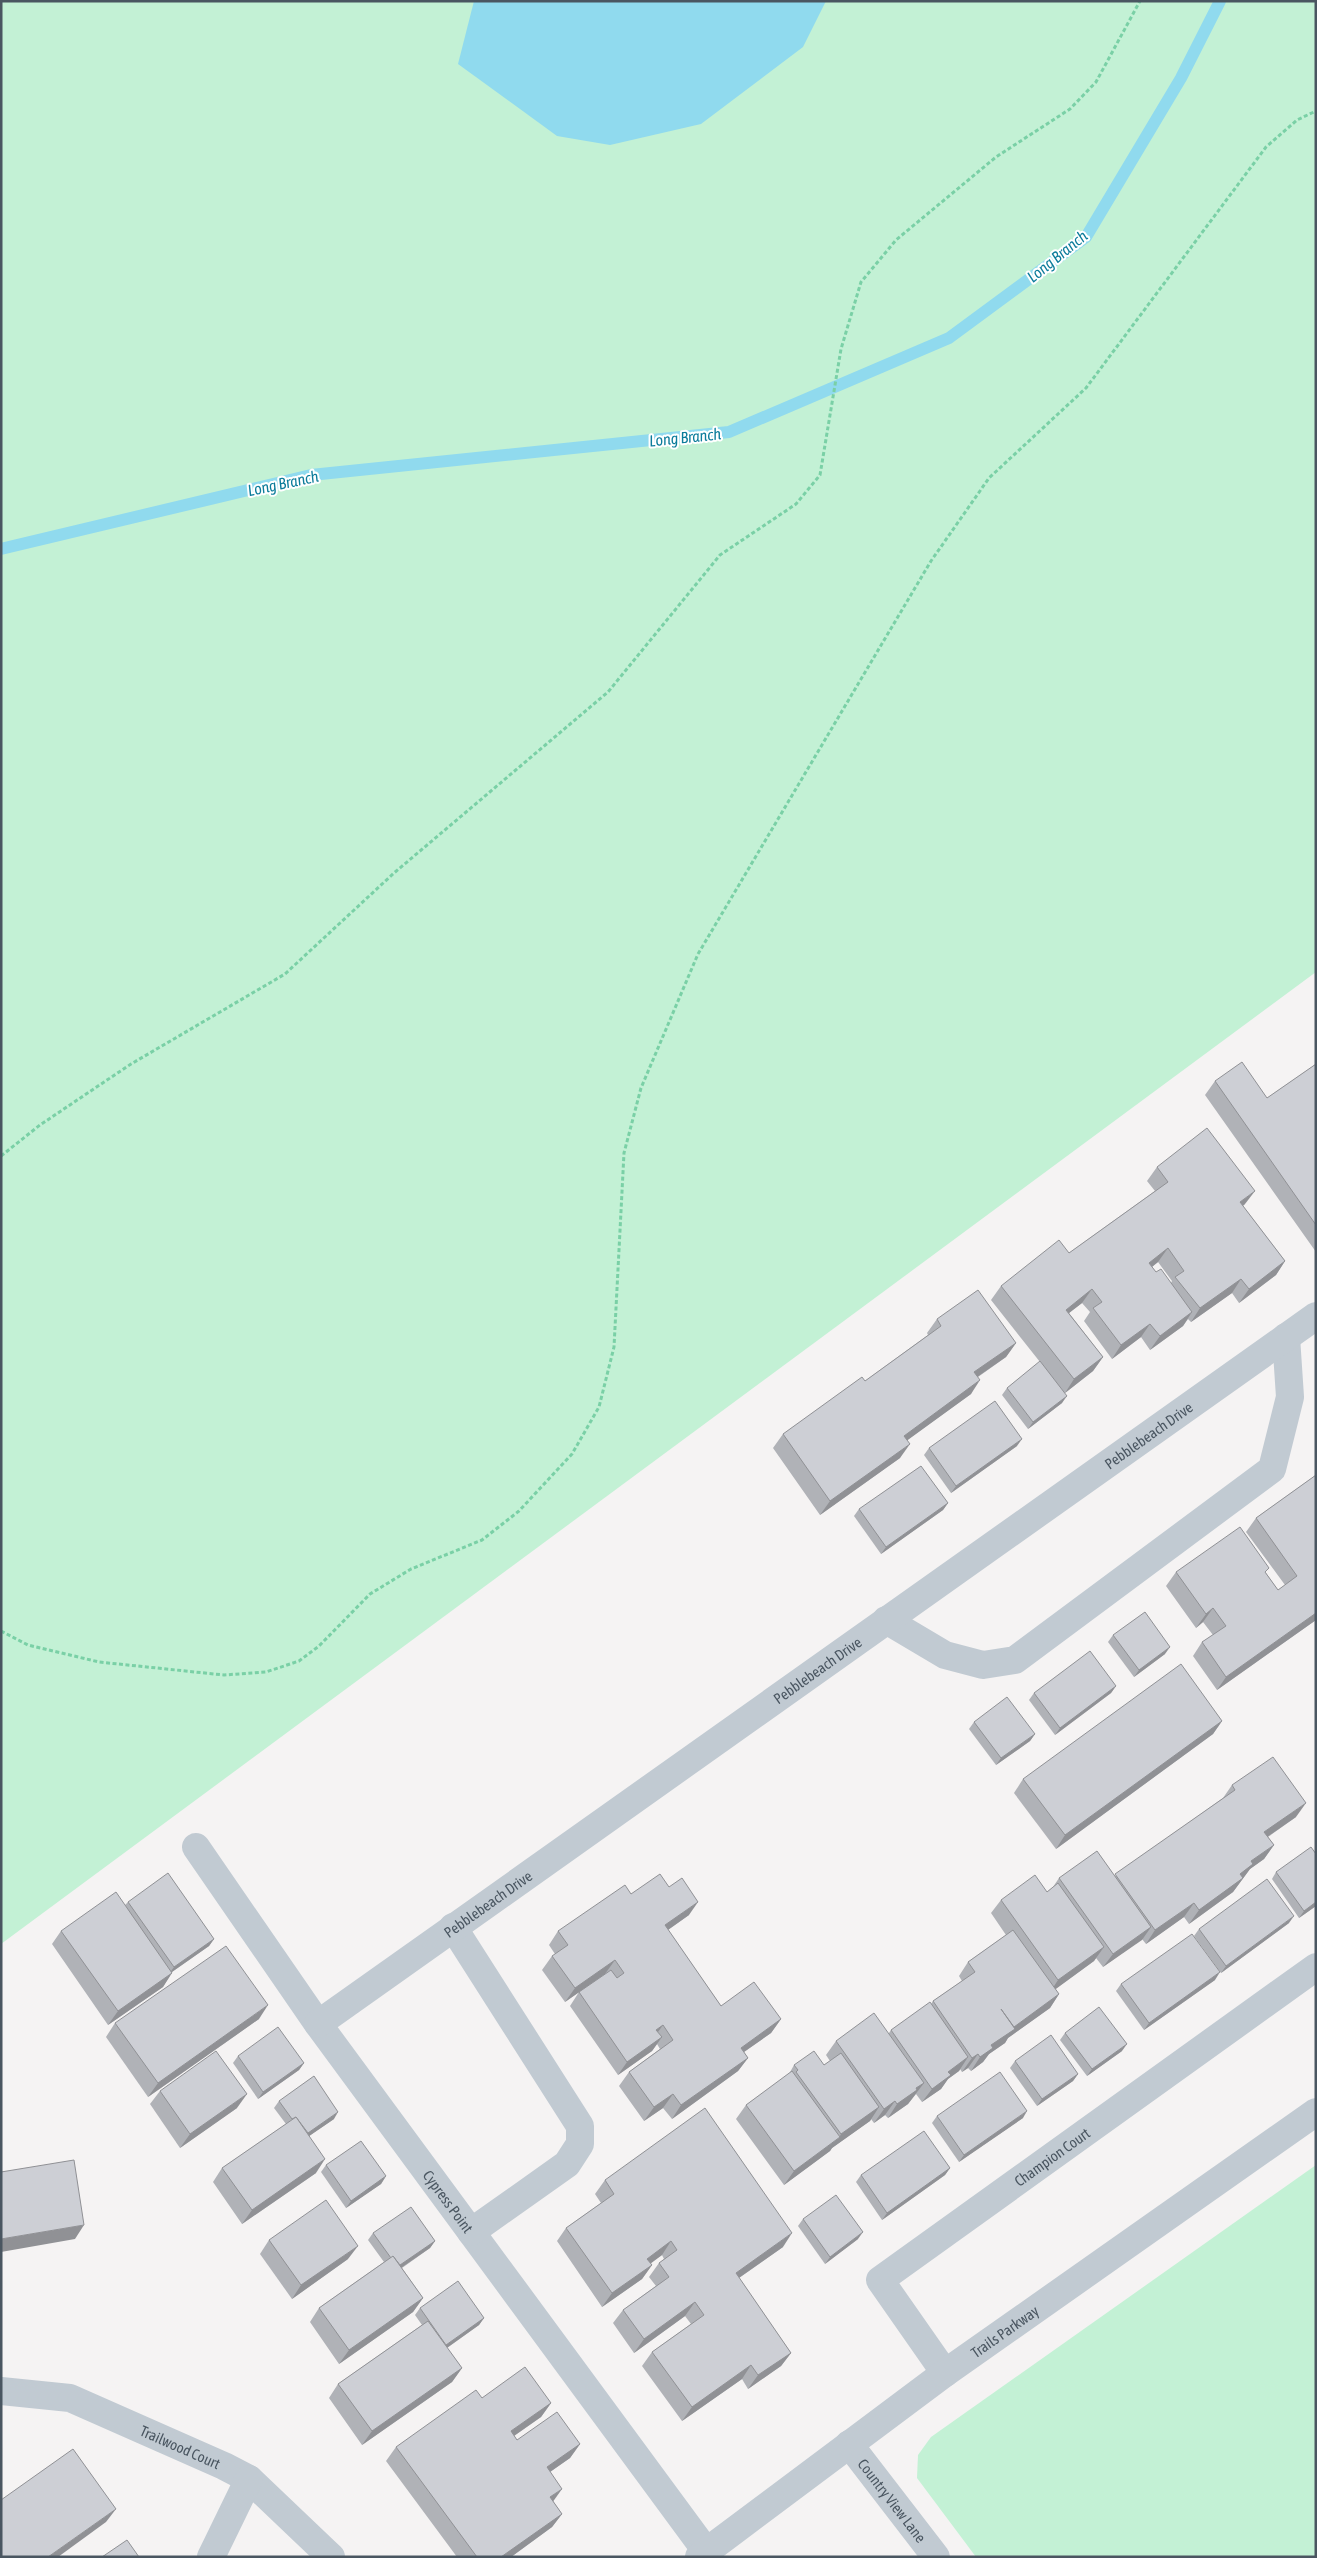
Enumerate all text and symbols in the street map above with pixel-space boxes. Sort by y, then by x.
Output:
water label: Long Branch [1023,226,1091,286]
water label: Long Branch [648,424,722,451]
water label: Long Branch [246,467,320,500]
street label: Pebblebeach Drive [1101,1398,1196,1472]
street label: Pebblebeach Drive [770,1633,865,1707]
street label: Pebblebeach Drive [440,1867,535,1941]
street label: Champion Court [1011,2124,1093,2189]
street label: Cypress Point [420,2167,477,2236]
street label: Trails Parkway [967,2302,1042,2361]
street label: Trailwood Court [138,2422,223,2472]
street label: Country View Lane [855,2455,930,2546]

